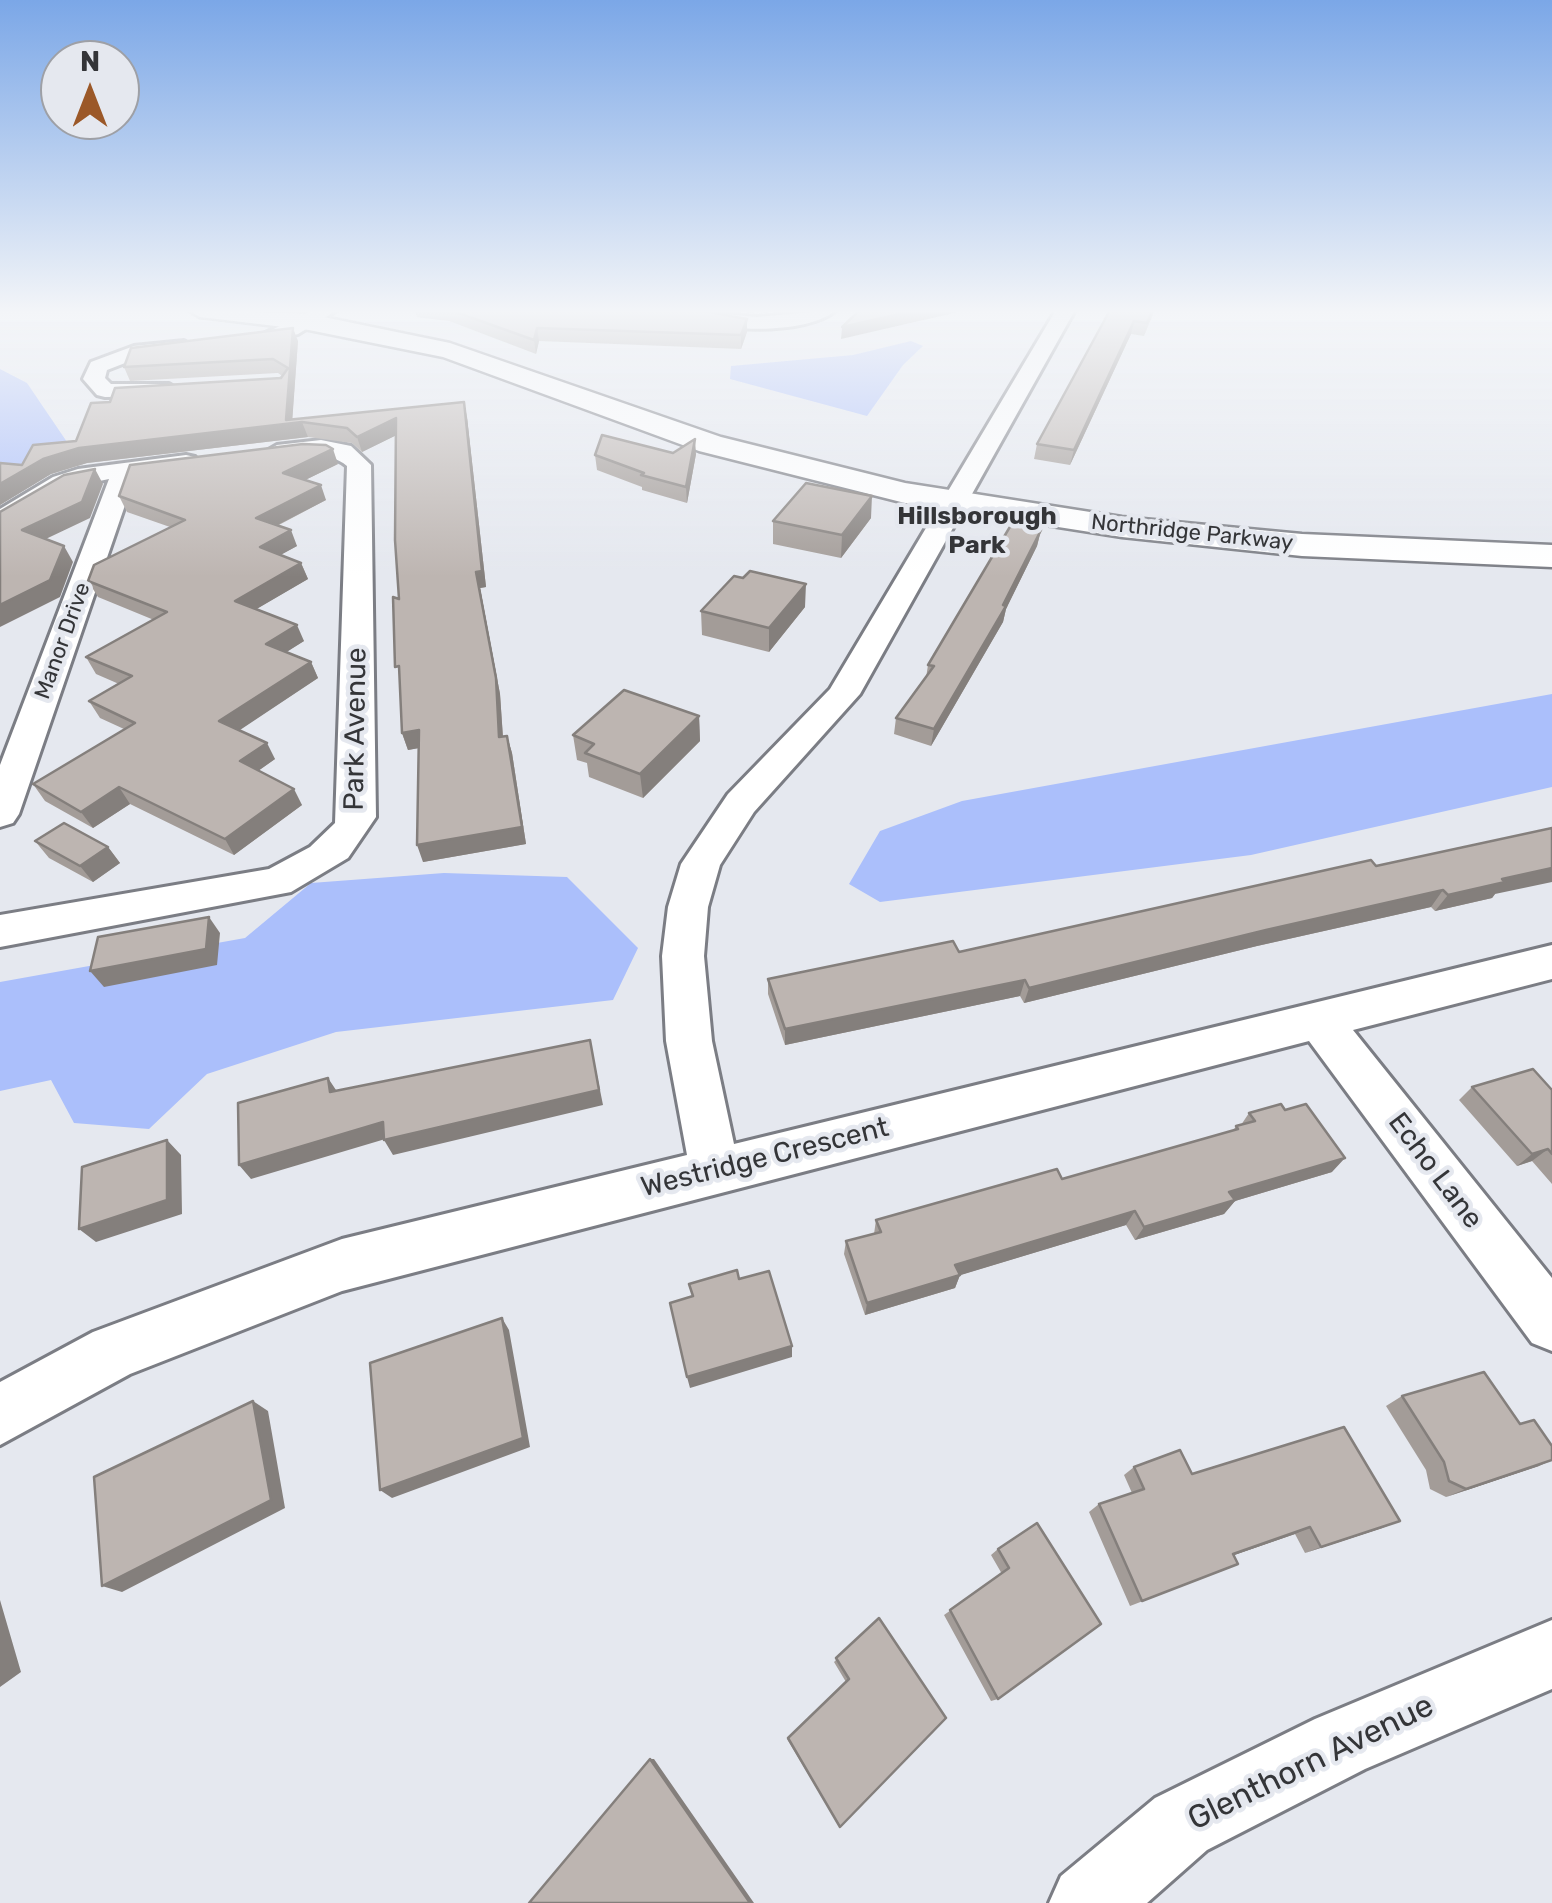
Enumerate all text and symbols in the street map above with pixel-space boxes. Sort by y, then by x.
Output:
north arrow [40,40,140,140]
text: N [80,45,100,78]
district label: Hillsborough Park [897,502,1057,561]
street label: Northridge Parkway [1090,509,1294,557]
street label: Manor Drive [30,579,96,703]
street label: Park Avenue [338,647,374,811]
street label: Echo Lane [1381,1107,1489,1235]
street label: Westridge Crescent [638,1111,892,1205]
street label: Glenthorn Avenue [1182,1687,1440,1839]

